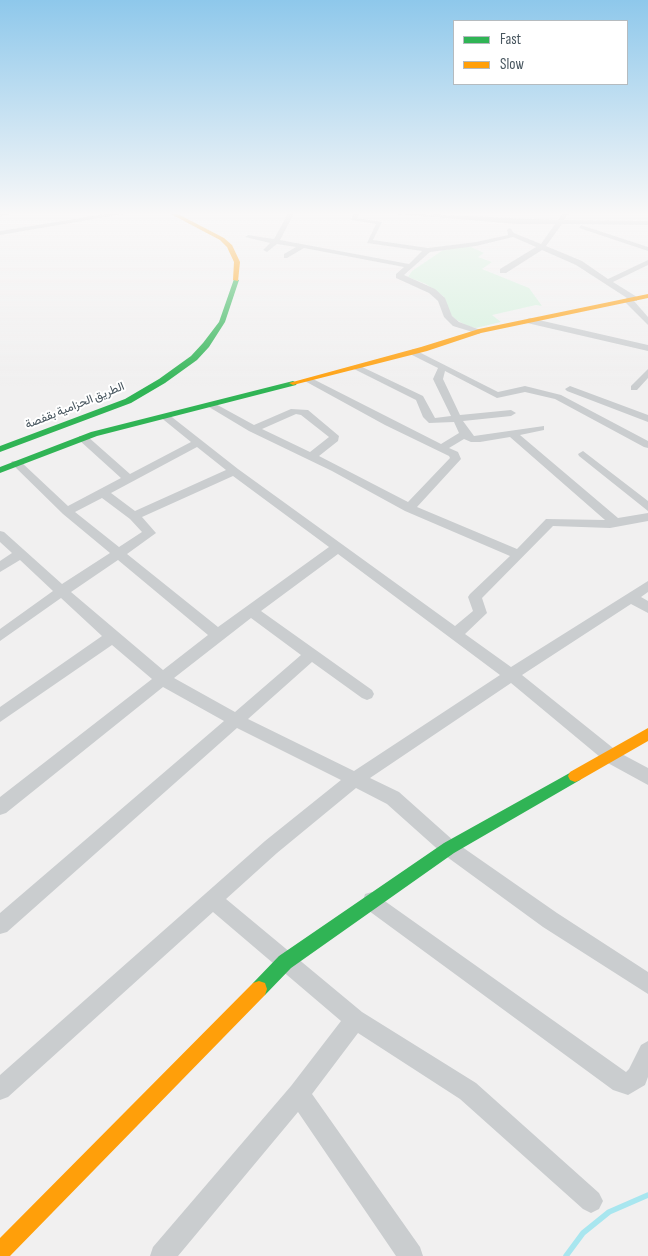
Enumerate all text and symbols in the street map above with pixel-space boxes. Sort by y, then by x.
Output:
legend [453,20,628,85]
text: Fast [500,30,521,49]
text: Slow [500,55,524,74]
street label: الطريق الحزامية بقفصة [23,380,127,432]

